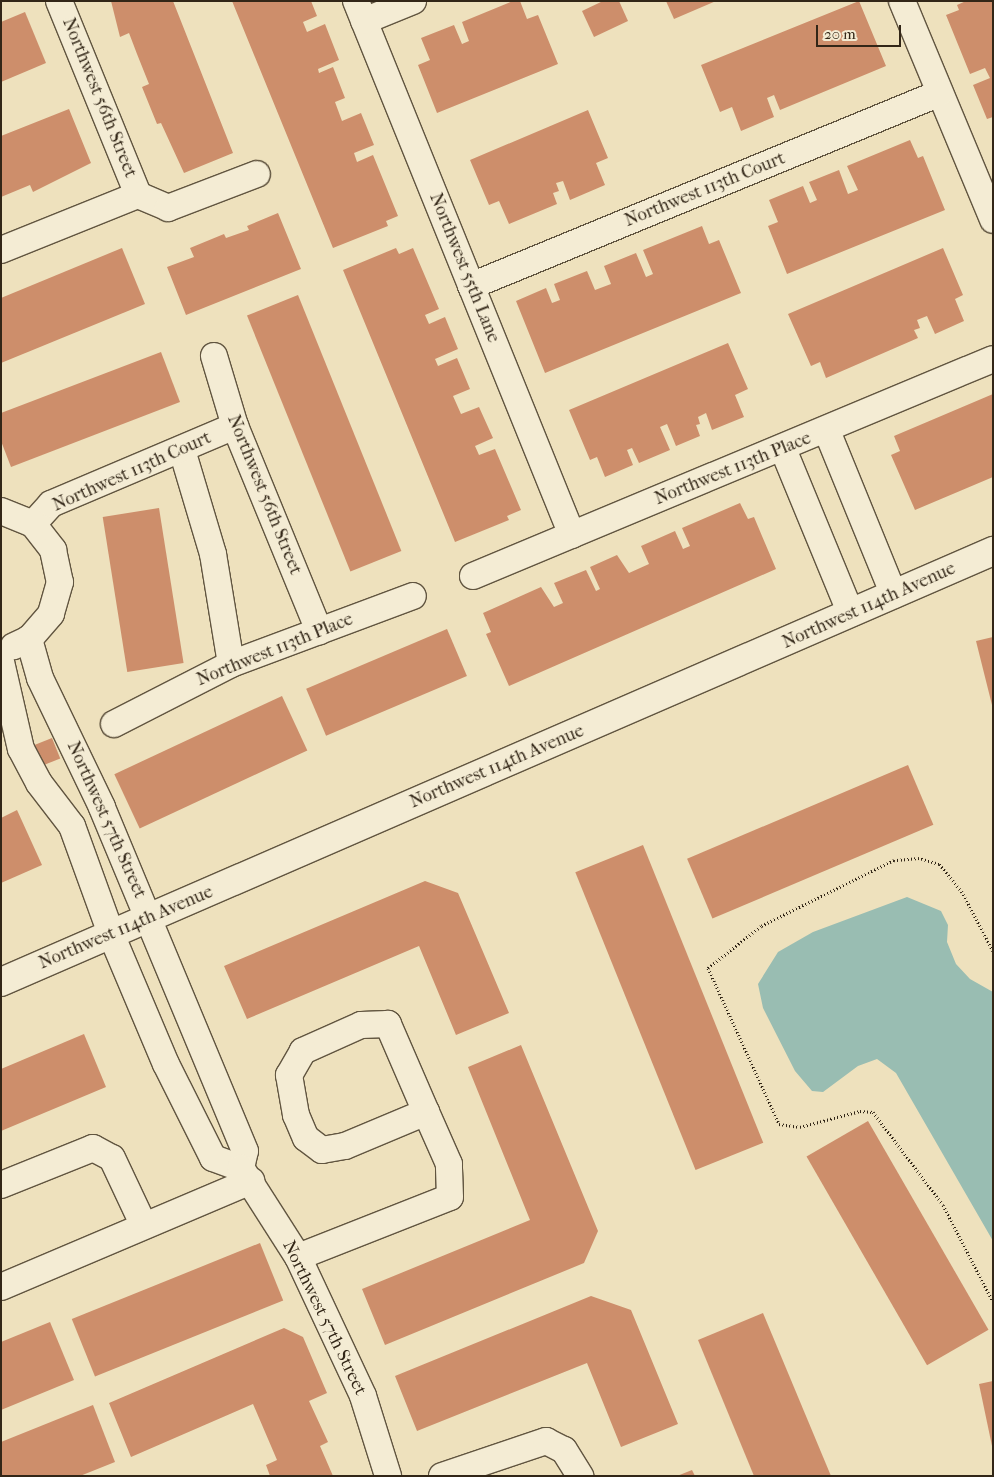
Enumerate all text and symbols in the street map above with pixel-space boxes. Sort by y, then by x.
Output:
street label: Northwest 56th Street [57,15,141,181]
scale bar [819,15,904,47]
text: 20 m [824,25,856,43]
street label: Northwest 113th Court [622,148,788,232]
street label: Northwest 55th Lane [424,190,504,346]
street label: Northwest 56th Street [222,412,306,578]
street label: Northwest 113th Court [49,427,215,517]
street label: Northwest 113th Place [652,428,814,510]
street label: Northwest 114th Avenue [779,558,959,654]
street label: Northwest 113th Place [194,609,356,691]
street label: Northwest 114th Avenue [407,721,587,813]
street label: Northwest 57th Street [62,738,150,902]
street label: Northwest 114th Avenue [36,882,216,974]
street label: Northwest 57th Street [277,1237,371,1399]

